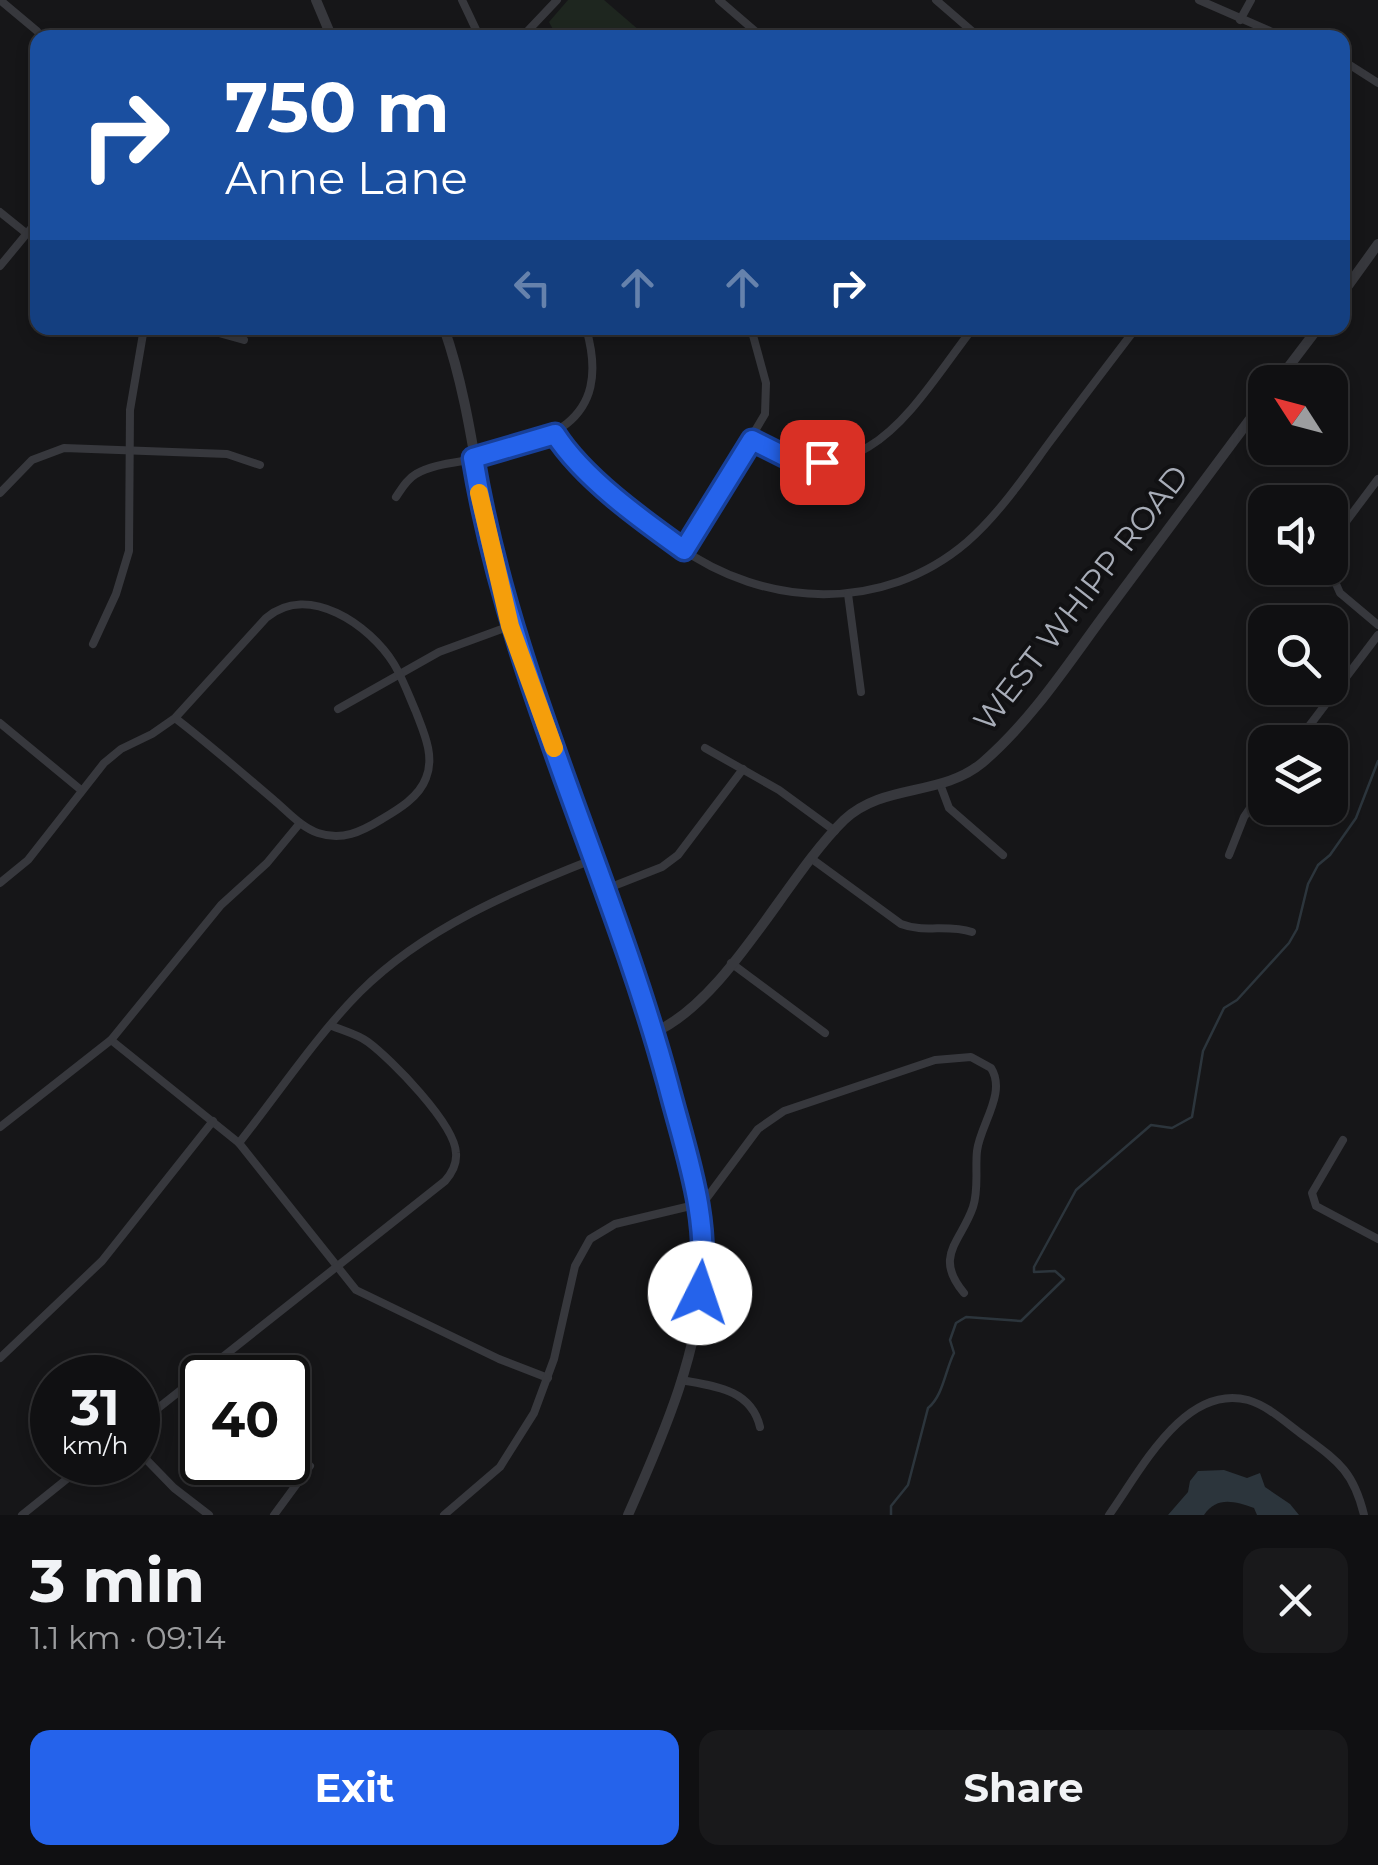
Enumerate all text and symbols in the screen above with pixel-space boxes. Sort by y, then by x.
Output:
text: 750 m [225,64,450,150]
icon: right [60,70,190,200]
text: Anne Lane [225,150,468,205]
icon: left [505,260,560,315]
icon: ahead [610,260,665,315]
icon: ahead [715,260,770,315]
icon: right [820,260,875,315]
north arrow [1248,365,1348,465]
map controls [1248,365,1348,825]
pin [780,420,865,505]
icon: arrive [795,435,850,490]
street label: WEST WHIPP ROAD [965,457,1196,738]
button: sound [1248,485,1348,585]
button: search [1248,605,1348,705]
button: layers [1248,725,1348,825]
position arrow [648,1241,752,1345]
speed limit sign: 40 [180,1355,310,1485]
text: 31 [70,1377,120,1438]
text: km/h [62,1430,128,1460]
text: 3 min [30,1544,205,1617]
button: close [1243,1548,1348,1653]
text: 1.1 km · 09:14 [30,1618,226,1657]
button: Exit [30,1730,679,1845]
button: Share [699,1730,1348,1845]

